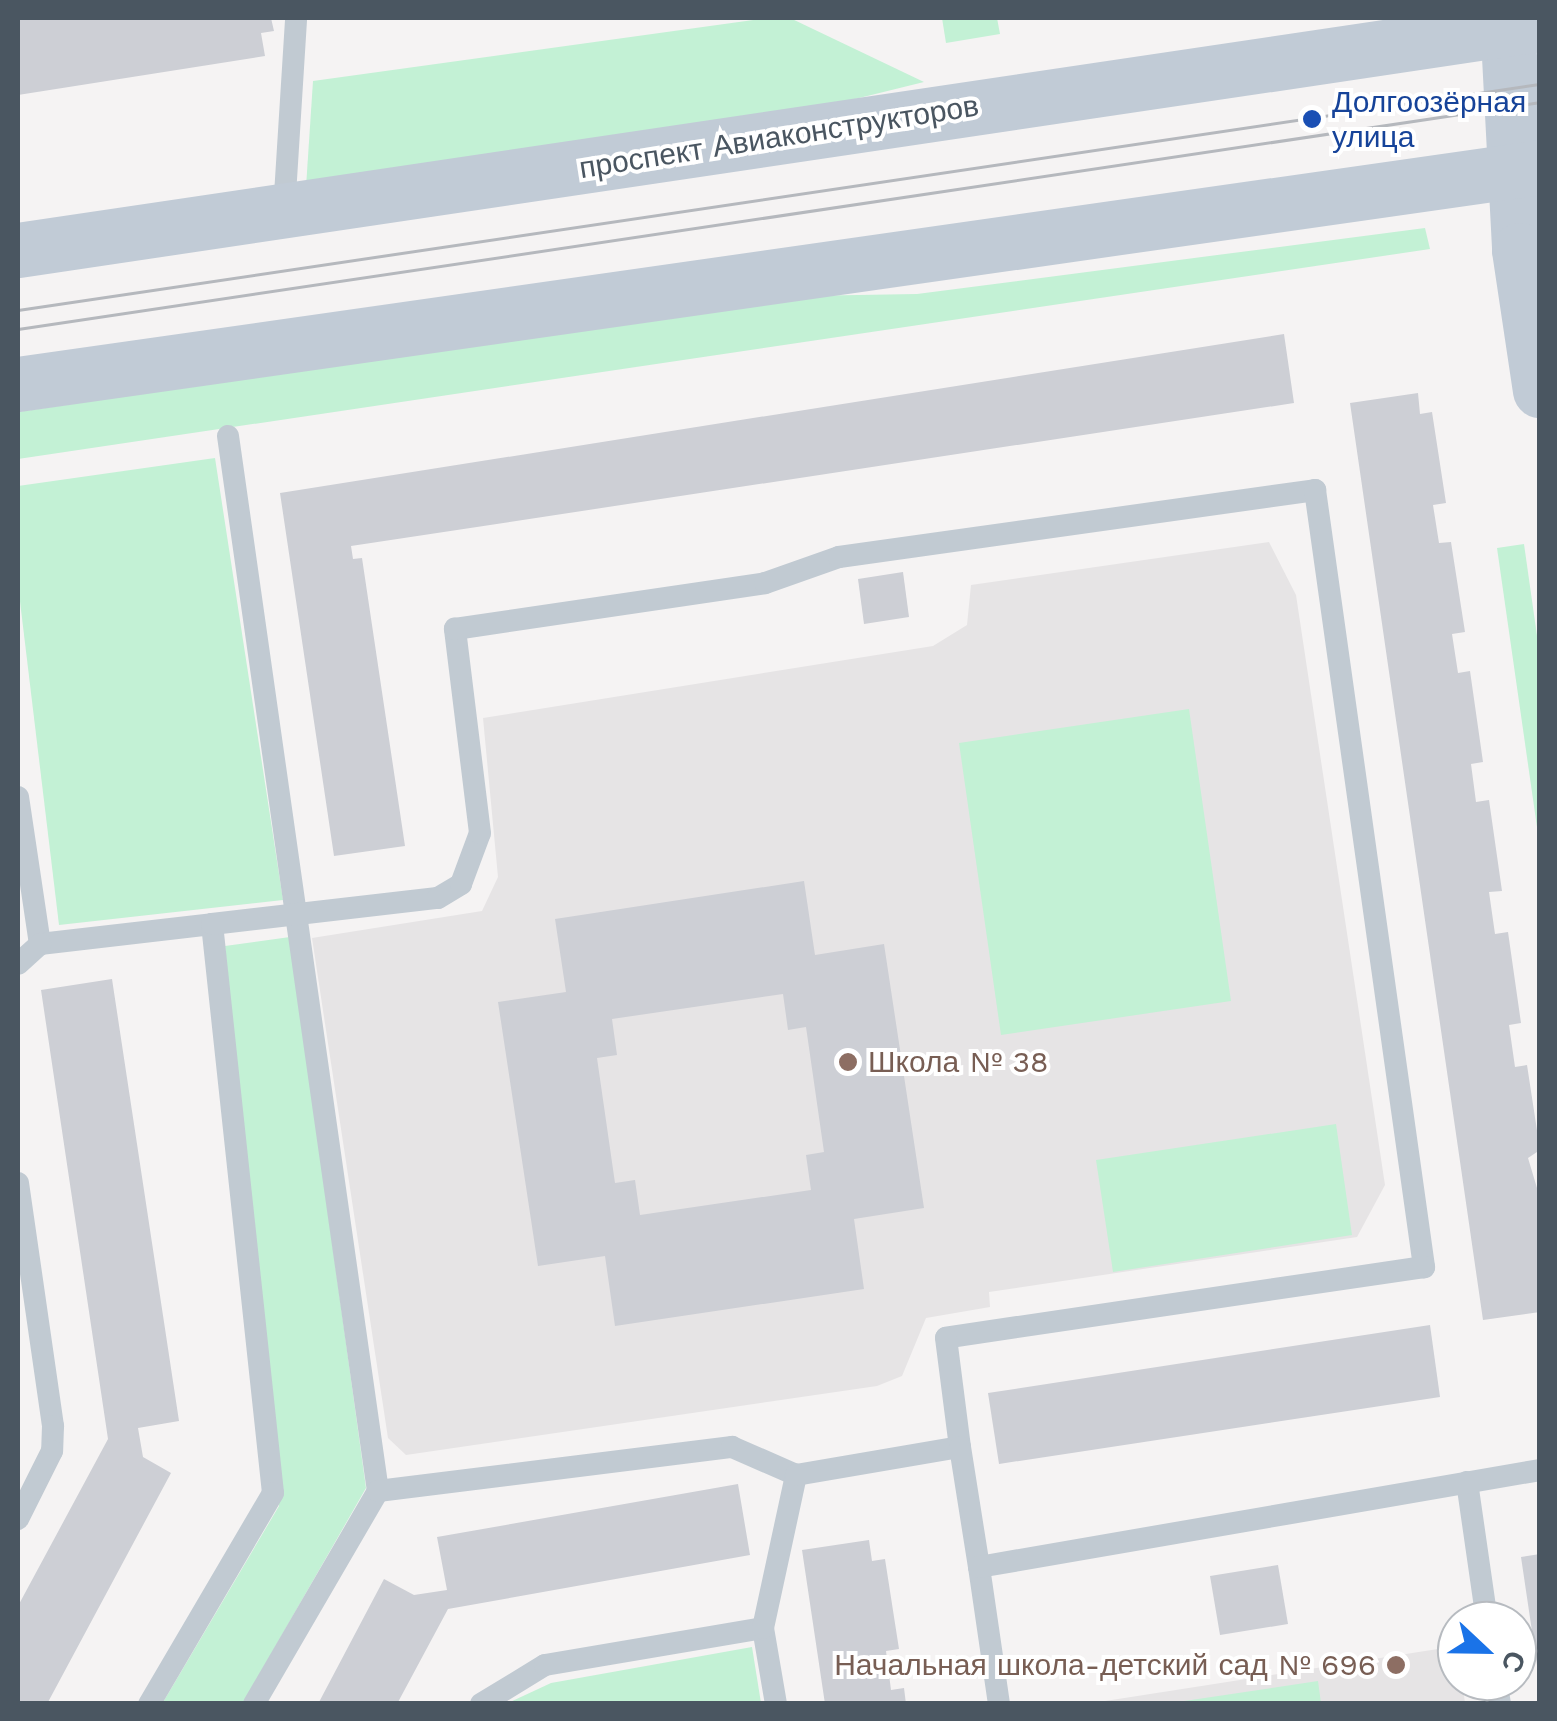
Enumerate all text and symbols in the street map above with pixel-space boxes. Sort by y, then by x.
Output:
place label: Долгоозёрная улица [1332,84,1526,154]
street label: проспект Авиаконструкторов [577,88,981,186]
marker: Долгоозёрная улица [1301,108,1323,130]
place label: Школа № 38 [868,1044,1048,1080]
marker: Школа № 38 [837,1051,859,1073]
north arrow [1437,1601,1537,1701]
text: С [1494,1646,1533,1677]
place label: Начальная школа-детский сад № 696 [834,1647,1376,1683]
marker: Начальная школа-детский сад № 696 [1385,1654,1407,1676]

